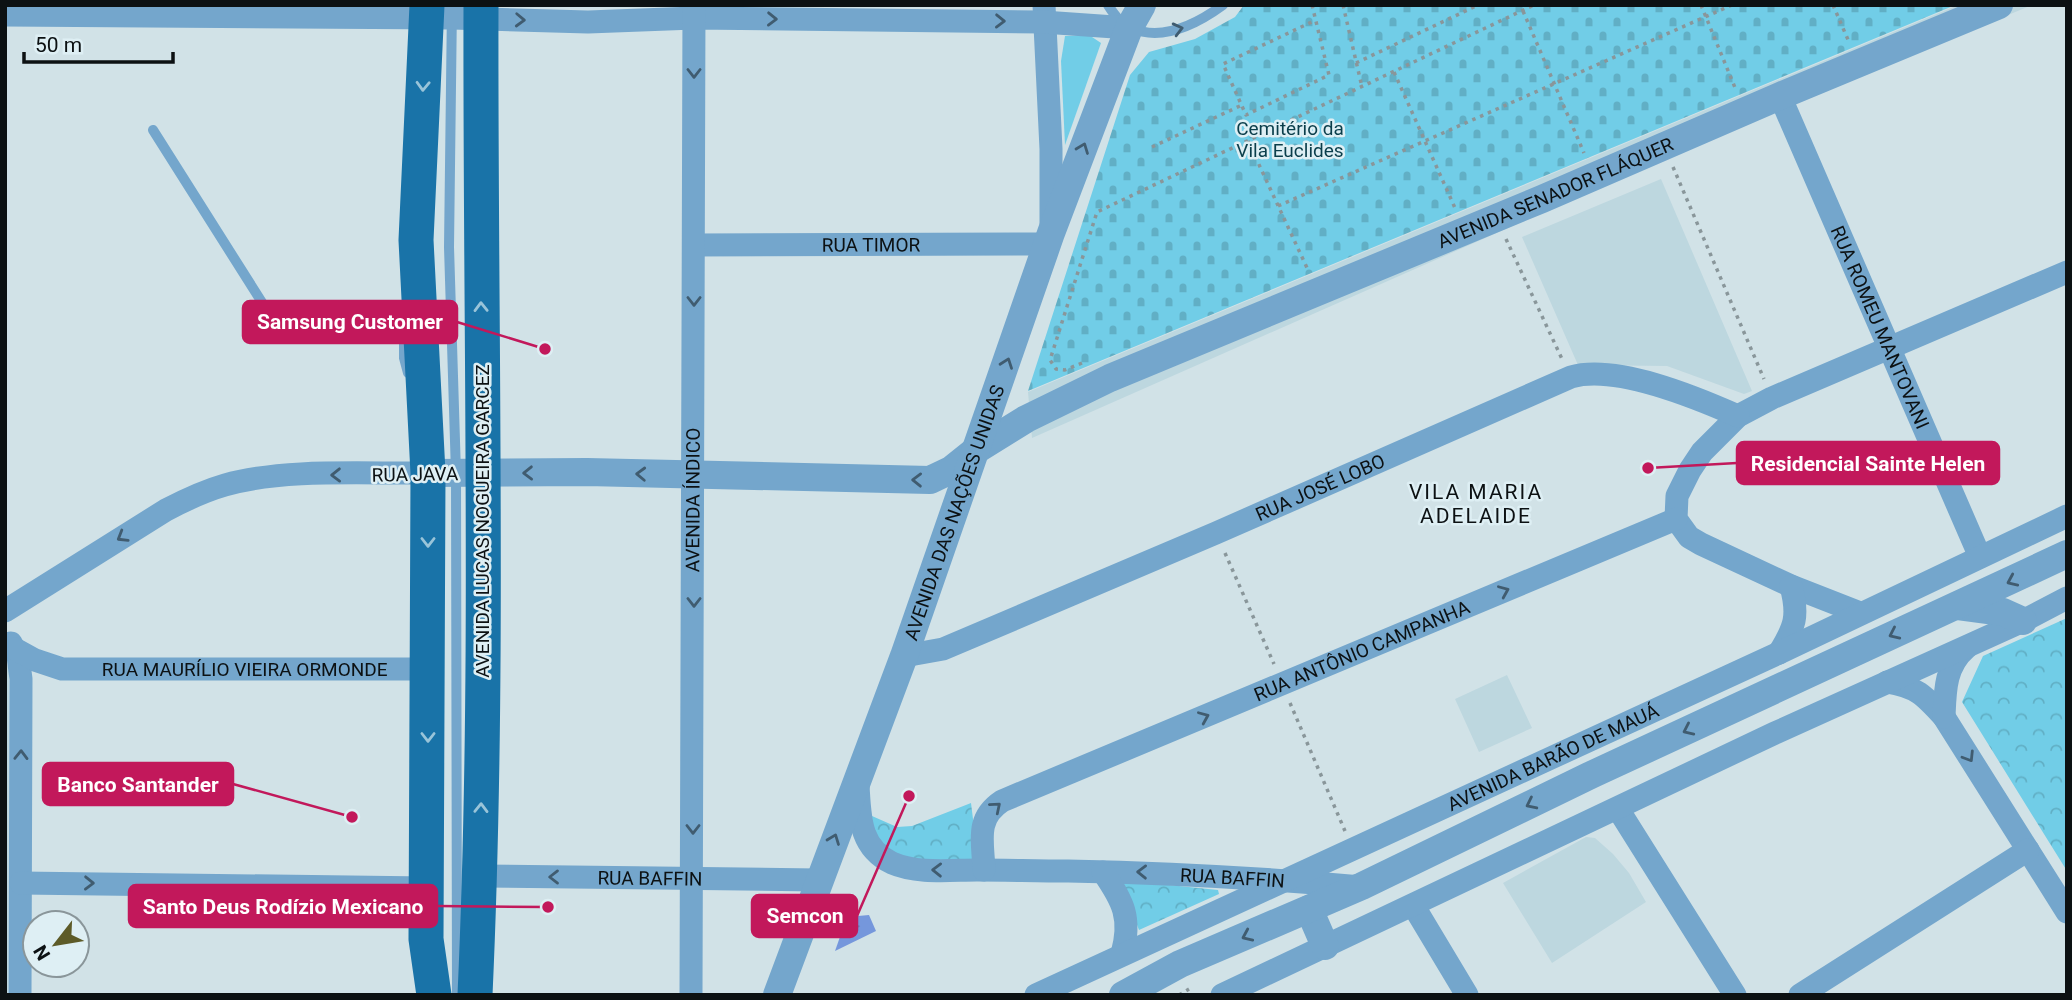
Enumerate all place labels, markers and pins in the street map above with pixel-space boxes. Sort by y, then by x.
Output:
callout: Samsung Customer [243,301,457,343]
callout: Residencial Sainte Helen [1737,442,1999,484]
callout: Banco Santander [43,763,233,805]
callout: Santo Deus Rodízio Mexicano [129,885,437,927]
callout: Semcon [752,895,857,937]

